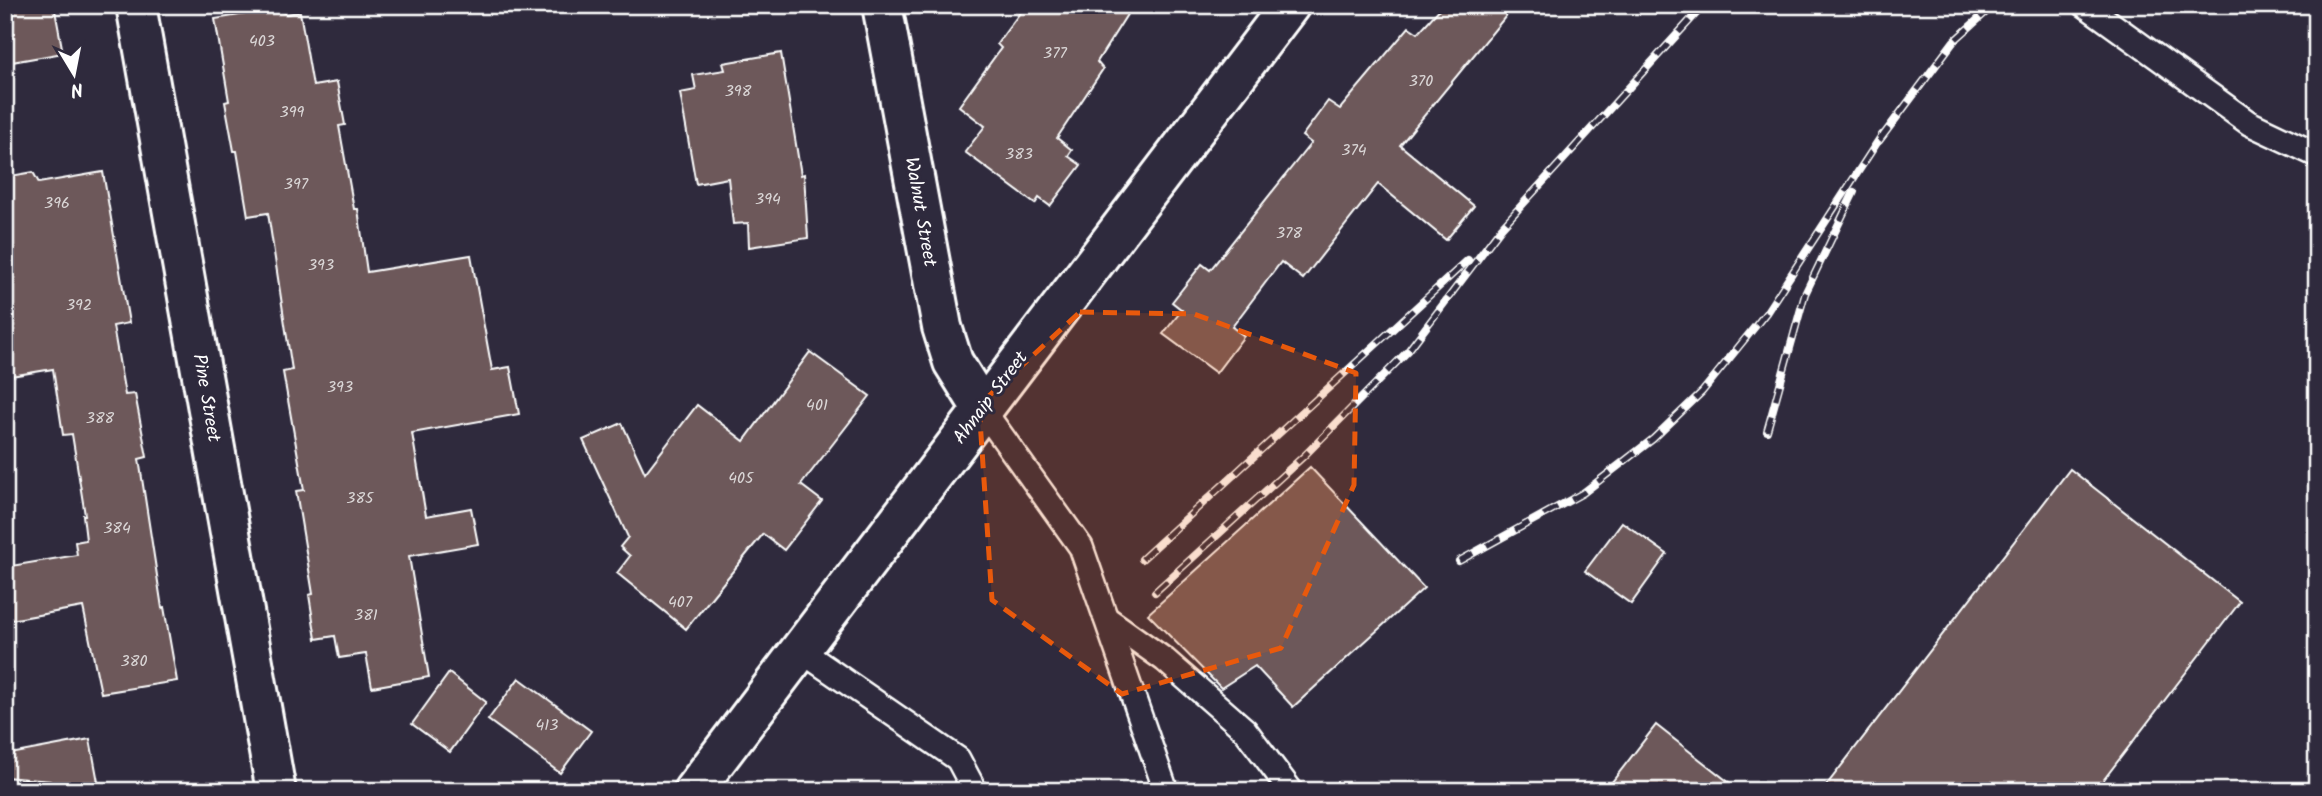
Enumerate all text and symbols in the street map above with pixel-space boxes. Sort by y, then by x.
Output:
house number: 403 [249,29,275,54]
north arrow [38,38,108,108]
house number: 377 [1043,41,1068,66]
house number: 370 [1409,69,1433,94]
text: N [68,73,85,105]
house number: 398 [725,79,752,104]
house number: 399 [280,100,305,125]
house number: 374 [1341,138,1367,163]
house number: 383 [1005,142,1033,167]
street label: Walnut Street [896,155,945,270]
house number: 397 [284,172,309,197]
house number: 394 [755,187,781,212]
house number: 396 [44,191,70,216]
house number: 378 [1276,221,1302,246]
house number: 393 [308,253,334,278]
house number: 392 [66,293,92,318]
street label: Ahnaip Street [946,344,1037,451]
street label: Pine Street [183,351,229,445]
house number: 393 [327,375,353,400]
house number: 401 [806,393,828,418]
house number: 388 [86,406,115,431]
house number: 405 [728,466,755,491]
house number: 385 [346,486,375,511]
house number: 384 [103,516,131,541]
house number: 407 [668,590,693,615]
house number: 381 [354,603,378,628]
house number: 380 [121,649,147,674]
house number: 413 [536,713,558,738]

